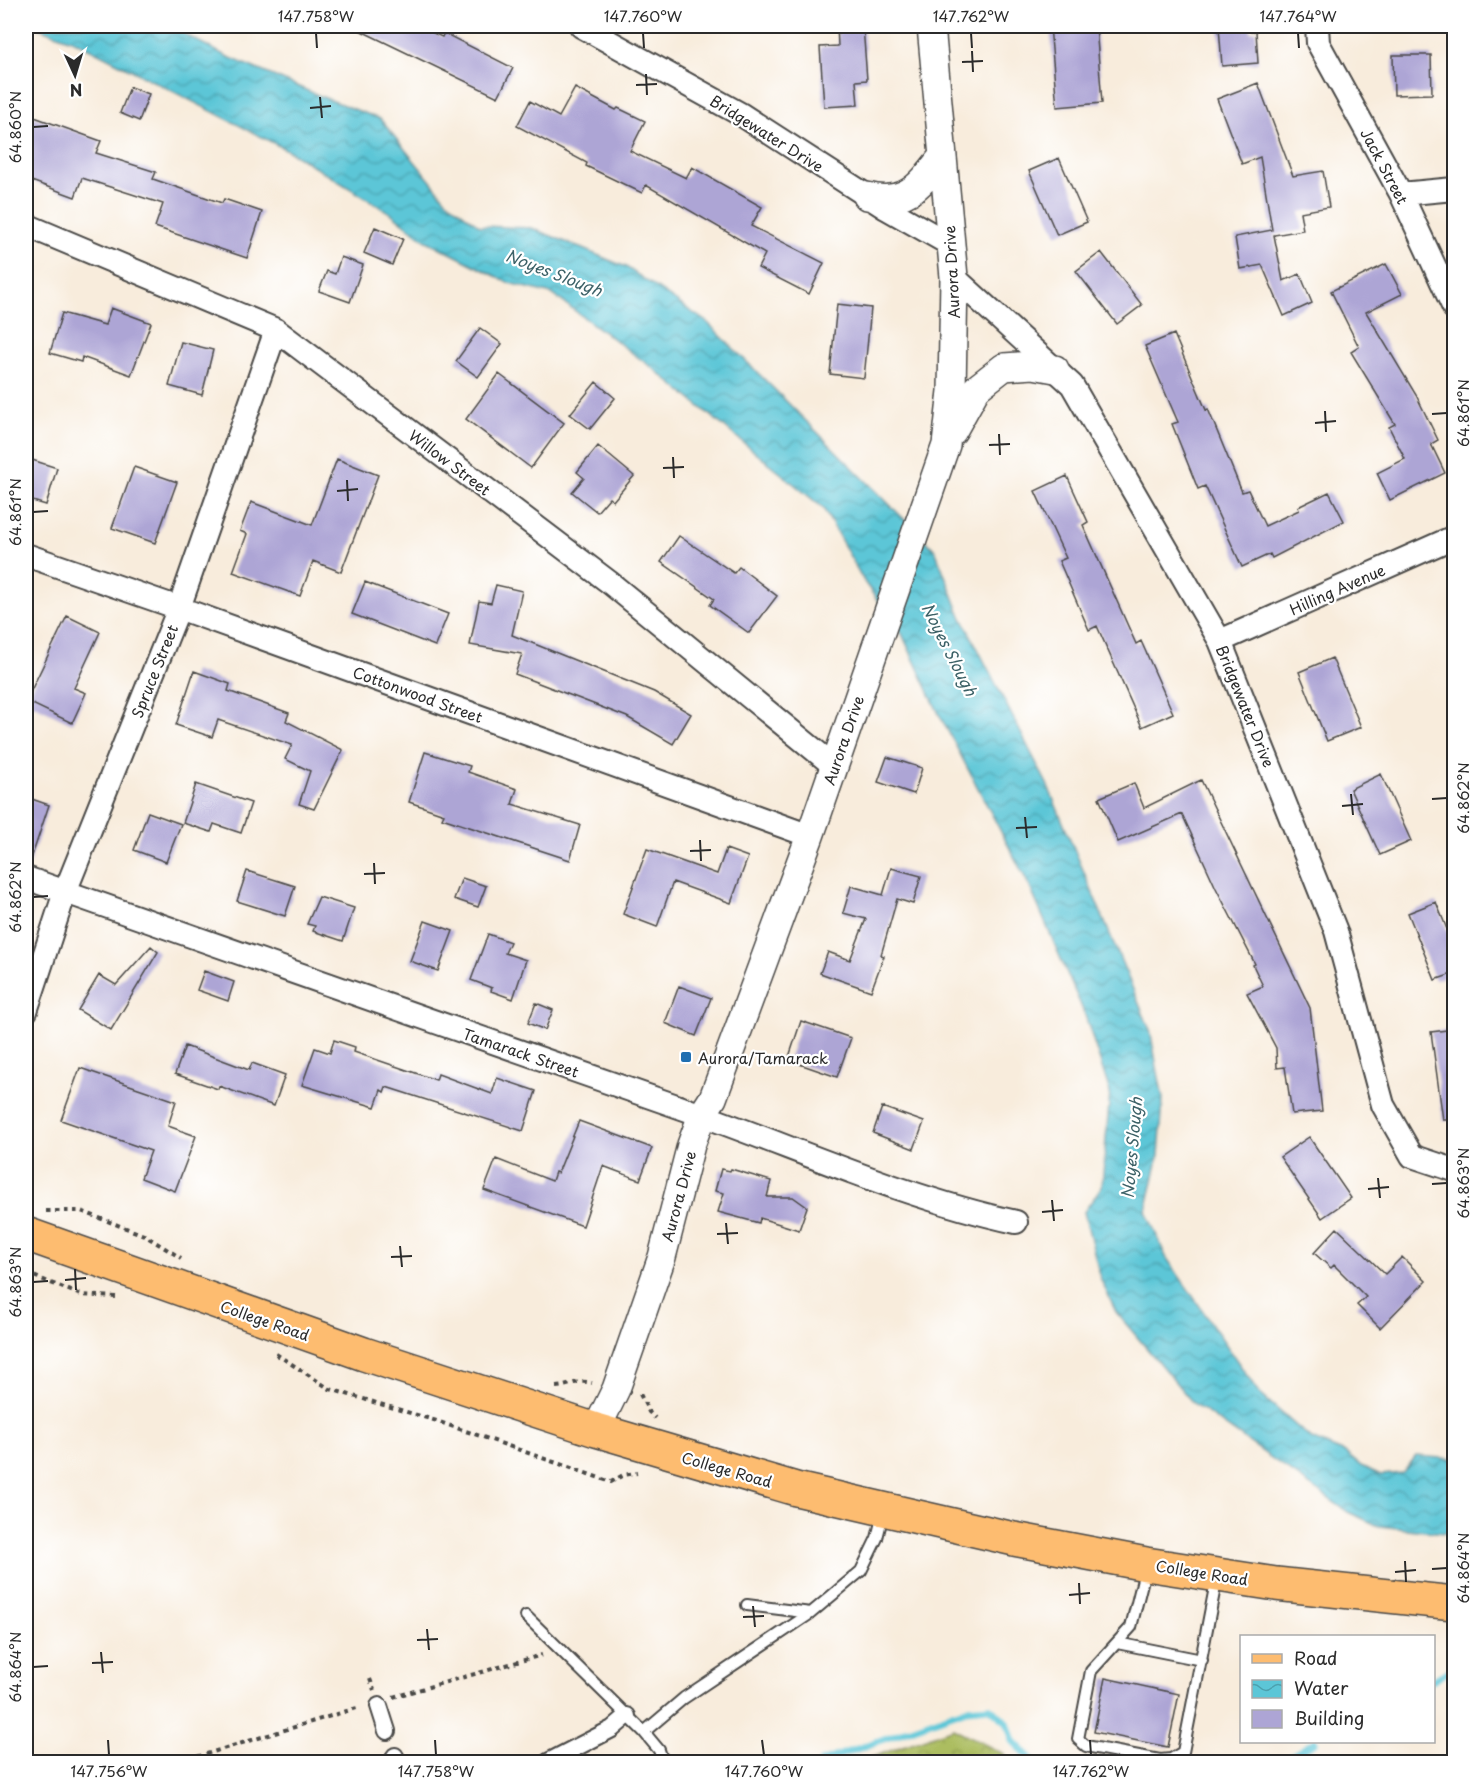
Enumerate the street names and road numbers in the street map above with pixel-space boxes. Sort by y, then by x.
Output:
street label: Bridgewater Drive [706,89,828,177]
street label: Jack Street [1355,124,1415,208]
street label: Aurora Drive [937,225,965,319]
street label: Willow Street [404,423,496,501]
street label: Hilling Avenue [1285,558,1389,620]
street label: Spruce Street [125,621,183,721]
street label: Bridgewater Drive [1211,641,1281,771]
street label: Cottonwood Street [350,660,486,728]
street label: Aurora Drive [817,692,869,788]
street label: Tamarack Street [460,1021,582,1083]
street label: Aurora Drive [655,1148,701,1244]
street label: College Road [217,1294,313,1346]
street label: College Road [679,1445,775,1493]
street label: College Road [1154,1553,1250,1591]

